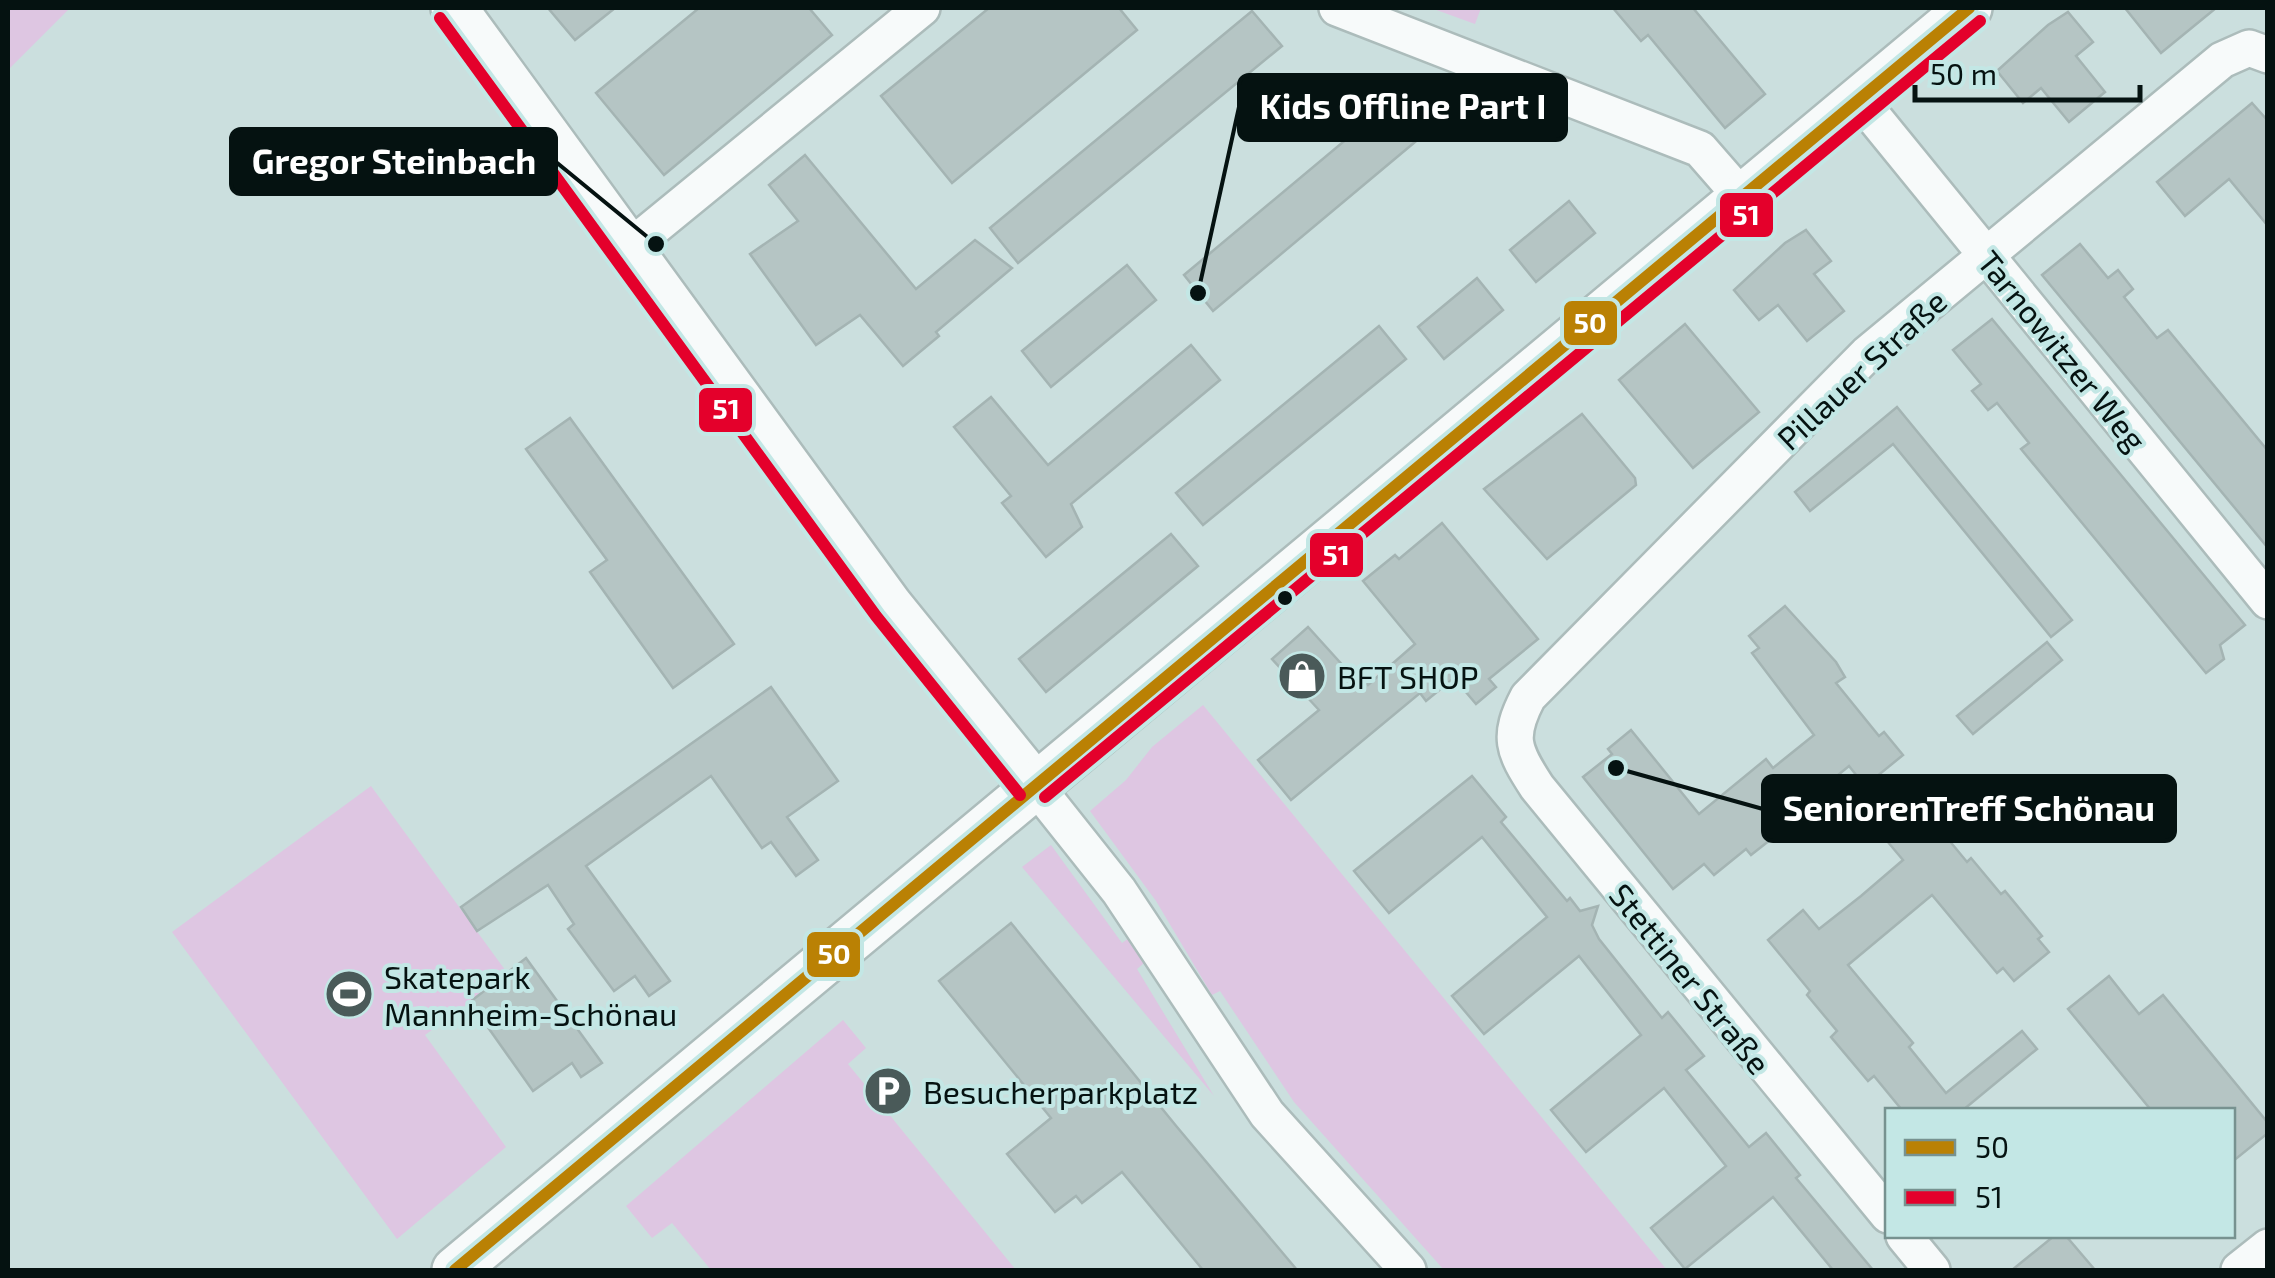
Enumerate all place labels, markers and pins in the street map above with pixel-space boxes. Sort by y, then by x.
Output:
callout: Kids Offline Part I [1239,75,1566,140]
callout: Gregor Steinbach [231,129,556,194]
unlabelled marker [1275,588,1295,608]
shop icon: BFT SHOP [1276,650,1328,702]
place label: BFT SHOP [1337,657,1479,695]
callout: SeniorenTreff Schönau [1763,776,2175,841]
place label: Skatepark Mannheim-Schönau [384,957,677,1032]
sports icon: Skatepark Mannheim-Schönau [323,968,375,1020]
parking icon: Besucherparkplatz [862,1065,914,1117]
place label: Besucherparkplatz [923,1072,1198,1110]

